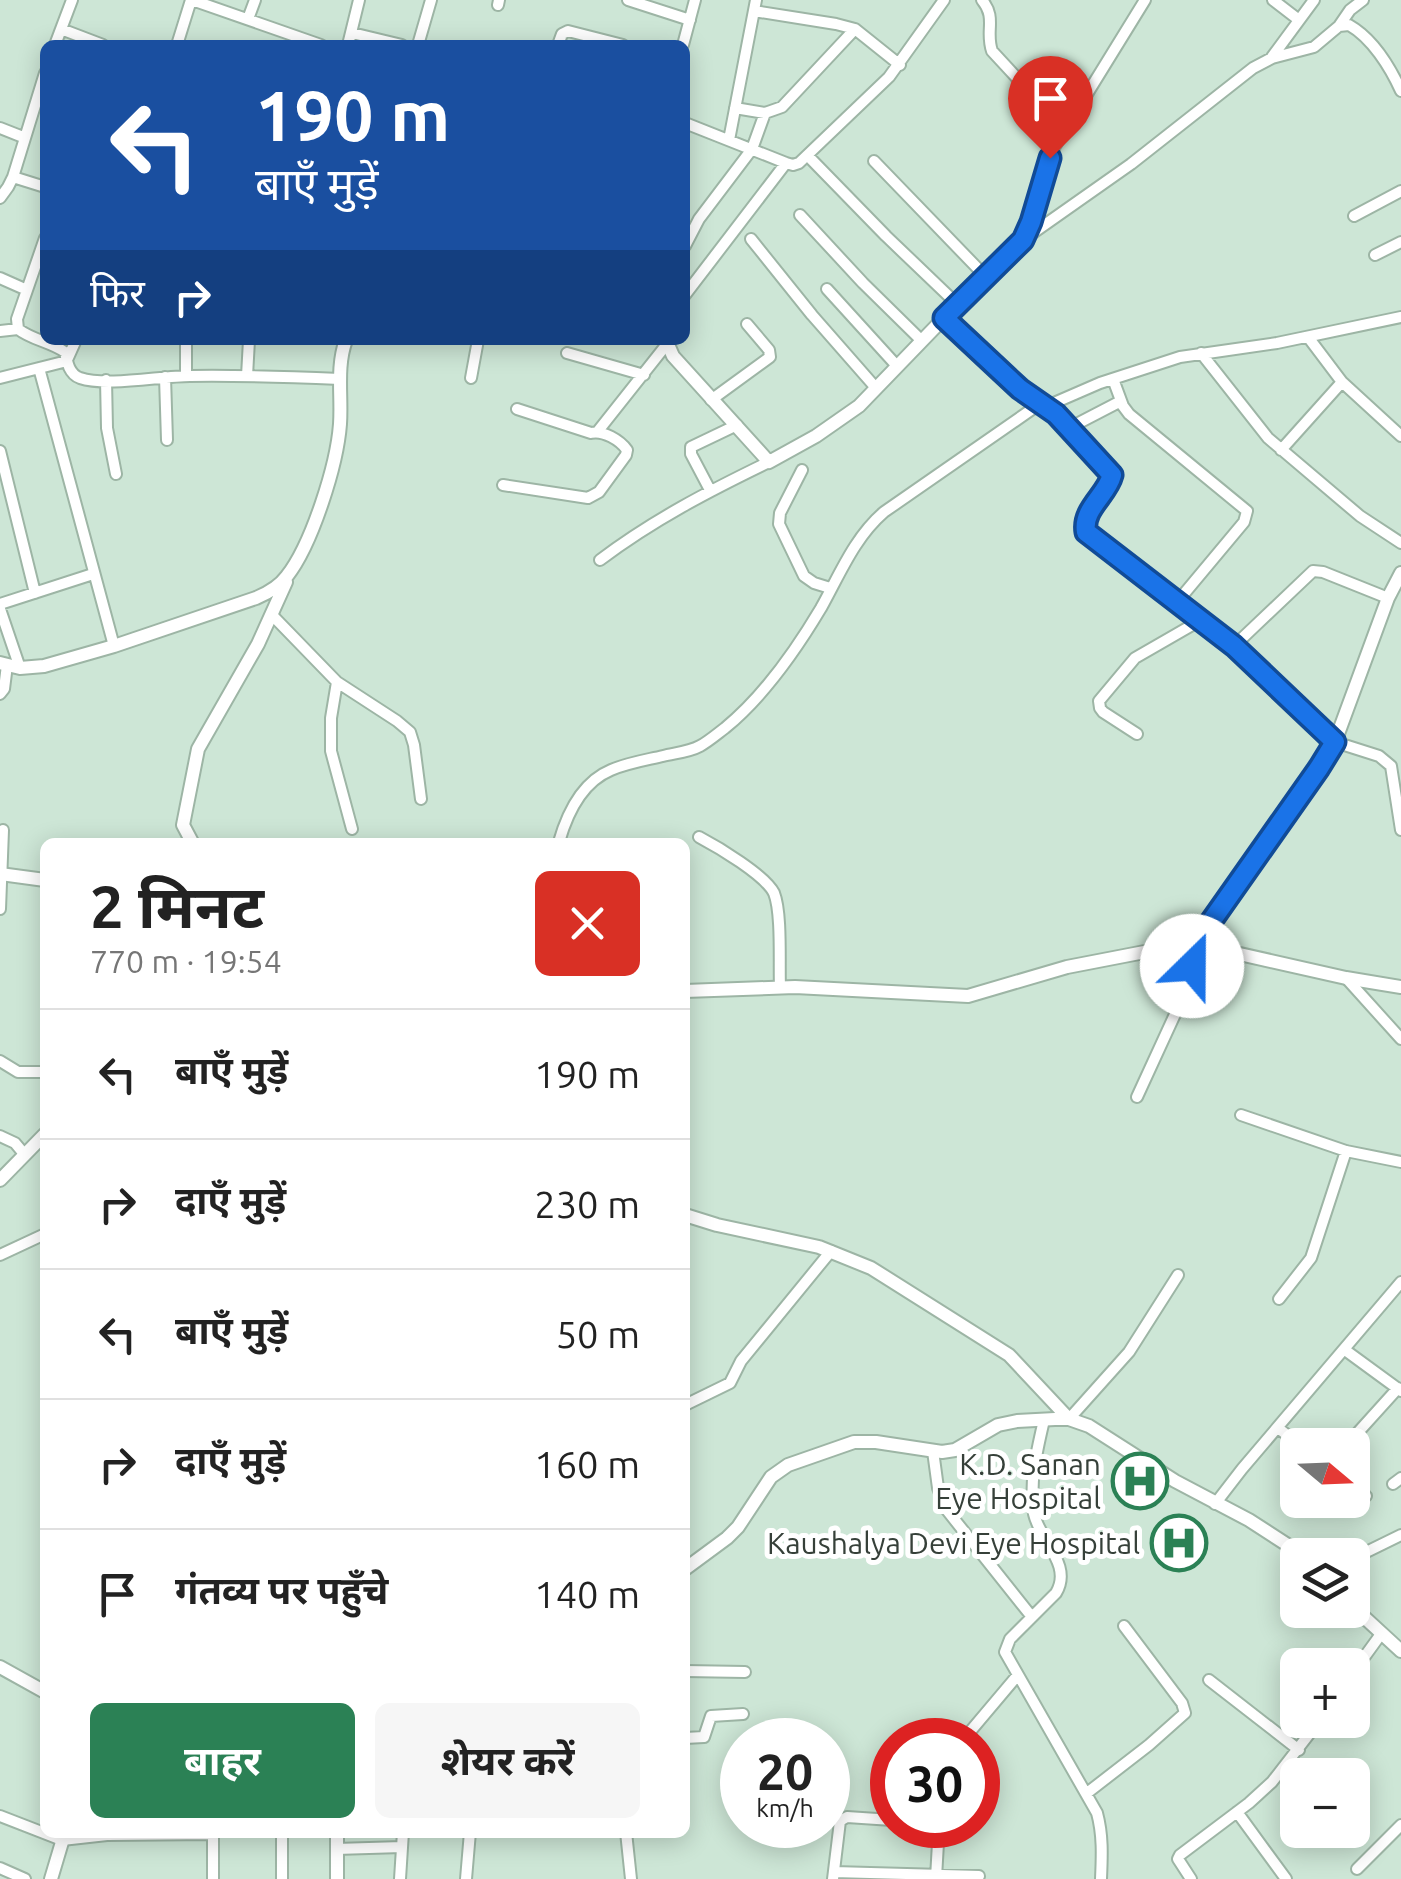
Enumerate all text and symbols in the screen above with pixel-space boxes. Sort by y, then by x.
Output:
pin [1008,56,1093,159]
icon: arrive [1023,71,1078,126]
text: 190 m [255,76,450,154]
icon: left [90,80,220,210]
text: बाएँ मुड़ें [255,158,379,209]
icon: right [165,270,220,325]
text: फिर [90,272,145,314]
button: close [535,871,640,976]
text: 2 मिनट [90,872,264,939]
position arrow [1140,914,1244,1018]
text: 770 m · 19:54 [90,943,282,979]
icon: left [90,1047,145,1102]
text: बाएँ मुड़ें [175,1049,288,1091]
text: 190 m [534,1053,640,1095]
icon: right [90,1177,145,1232]
text: दाएँ मुड़ें [175,1179,286,1221]
text: 230 m [534,1183,640,1225]
icon: left [90,1307,145,1362]
text: बाएँ मुड़ें [175,1309,288,1351]
text: 50 m [556,1313,640,1355]
north arrow [1280,1428,1370,1518]
map controls [1280,1428,1370,1848]
icon: right [90,1437,145,1492]
text: दाएँ मुड़ें [175,1439,286,1481]
text: 160 m [534,1443,640,1485]
place label: K.D. Sanan Eye Hospital [935,1447,1101,1515]
hospital icon: K.D. Sanan Eye Hospital [1110,1451,1170,1511]
hospital icon: Kaushalya Devi Eye Hospital [1149,1513,1209,1573]
place label: Kaushalya Devi Eye Hospital [767,1526,1140,1560]
button: layers [1280,1538,1370,1628]
icon: arrive [90,1567,145,1622]
text: गंतव्य पर पहुँचे [175,1569,388,1611]
text: 140 m [534,1573,640,1615]
button: + [1280,1648,1370,1738]
button: बाहर [90,1703,355,1818]
button: शेयर करें [375,1703,640,1818]
speed limit sign: 30 [870,1718,1000,1848]
text: 20 [757,1743,813,1799]
button: − [1280,1758,1370,1848]
text: km/h [756,1794,814,1822]

